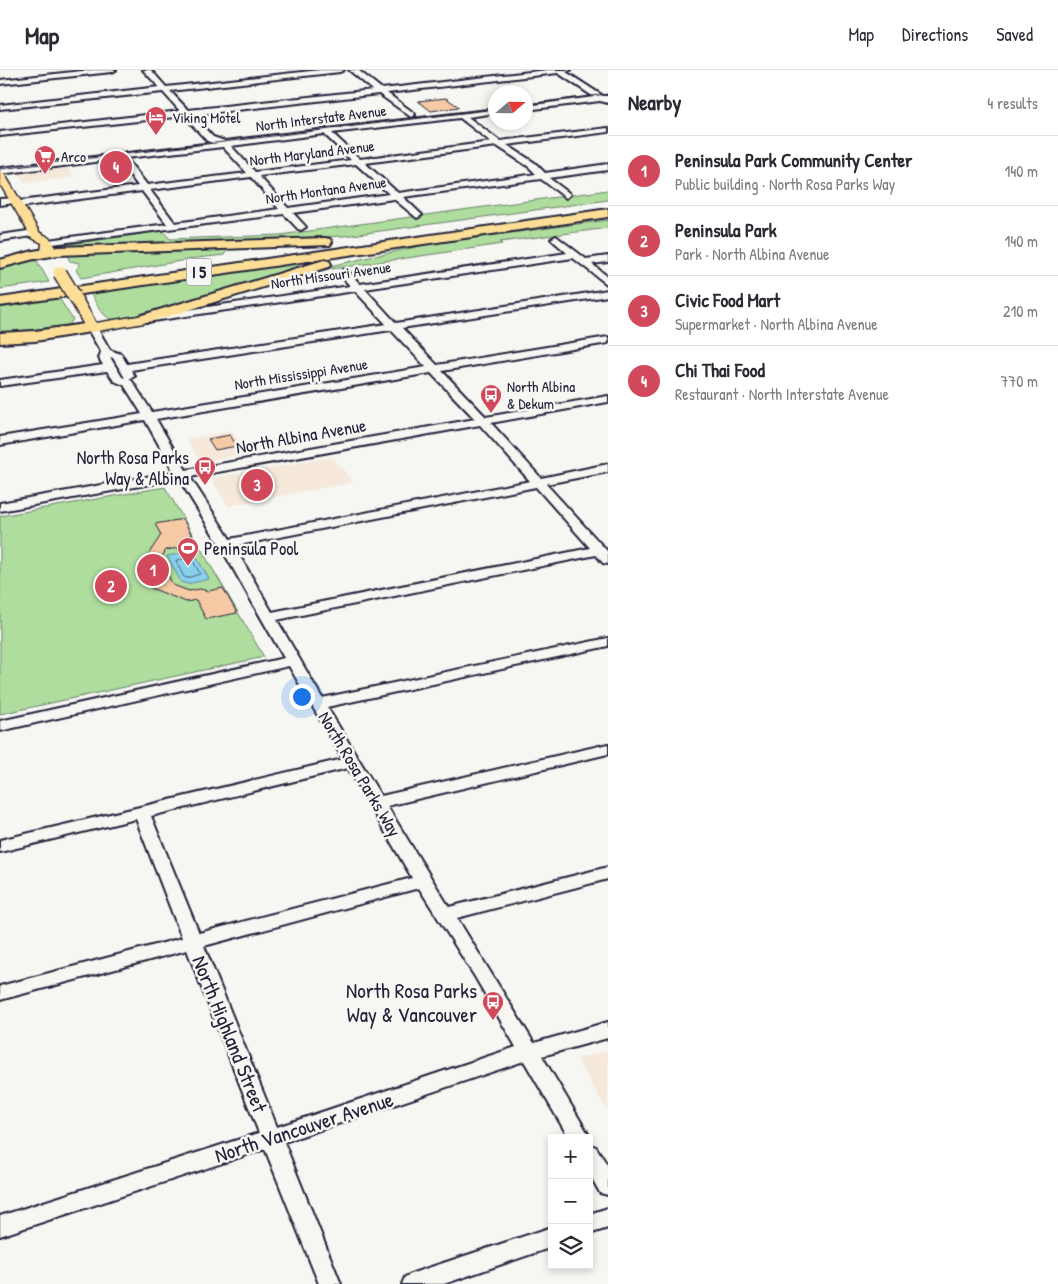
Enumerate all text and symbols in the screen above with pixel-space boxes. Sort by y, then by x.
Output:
text: Map [25,19,59,51]
text: Map [849,22,874,47]
text: Directions [902,22,968,47]
text: Saved [996,22,1033,47]
north arrow [488,85,533,130]
text: Nearby [628,88,681,117]
text: 4 results [987,92,1038,114]
street label: North Interstate Avenue [255,100,387,136]
hotel icon: Viking Motel [144,105,168,136]
place label: Viking Motel [172,107,240,128]
street label: North Maryland Avenue [248,135,376,171]
supermarket icon: Arco [33,144,57,175]
place label: Arco [61,146,86,167]
text: Peninsula Park Community Center [675,147,912,173]
pin: 4 [100,148,132,186]
text: 1 [641,160,647,182]
text: 140 m [1004,160,1038,182]
street label: North Montana Avenue [264,171,388,209]
text: Public building · North Rosa Parks Way [675,173,895,195]
text: Peninsula Park [675,217,777,243]
text: 2 [640,230,648,252]
text: 140 m [1004,230,1038,252]
text: Park · North Albina Avenue [675,243,829,265]
street label: North Missouri Avenue [270,256,393,294]
road number: I 5 [186,258,212,286]
text: Civic Food Mart [675,287,780,313]
text: 3 [640,300,648,322]
text: 210 m [1003,300,1038,322]
text: Supermarket · North Albina Avenue [675,313,878,335]
street label: North Mississippi Avenue [233,353,369,395]
text: Chi Thai Food [675,357,765,383]
text: 4 [641,370,647,392]
text: 770 m [1000,370,1038,392]
place label: North Albina & Dekum [507,376,575,414]
bus stop icon: North Albina & Dekum [479,383,503,414]
text: Restaurant · North Interstate Avenue [675,383,889,405]
street label: North Albina Avenue [234,412,368,460]
place label: North Rosa Parks Way & Albina [77,445,189,491]
bus stop icon: North Rosa Parks Way & Albina [193,455,217,486]
pin: 3 [241,466,273,504]
sports icon: Peninsula Pool [176,536,200,567]
place label: Peninsula Pool [204,536,298,561]
pin: 1 [137,551,169,589]
pin: 2 [95,567,127,605]
your location [289,684,315,710]
street label: North Rosa Parks Way [313,707,408,842]
street label: North Highland Street [185,951,275,1117]
place label: North Rosa Parks Way & Vancouver [346,976,477,1029]
bus stop icon: North Rosa Parks Way & Vancouver [481,990,505,1021]
street label: North Vancouver Avenue [211,1084,397,1170]
map controls [548,1134,593,1269]
button: + [548,1134,593,1179]
button: − [548,1179,593,1224]
button: layers [548,1224,593,1269]

